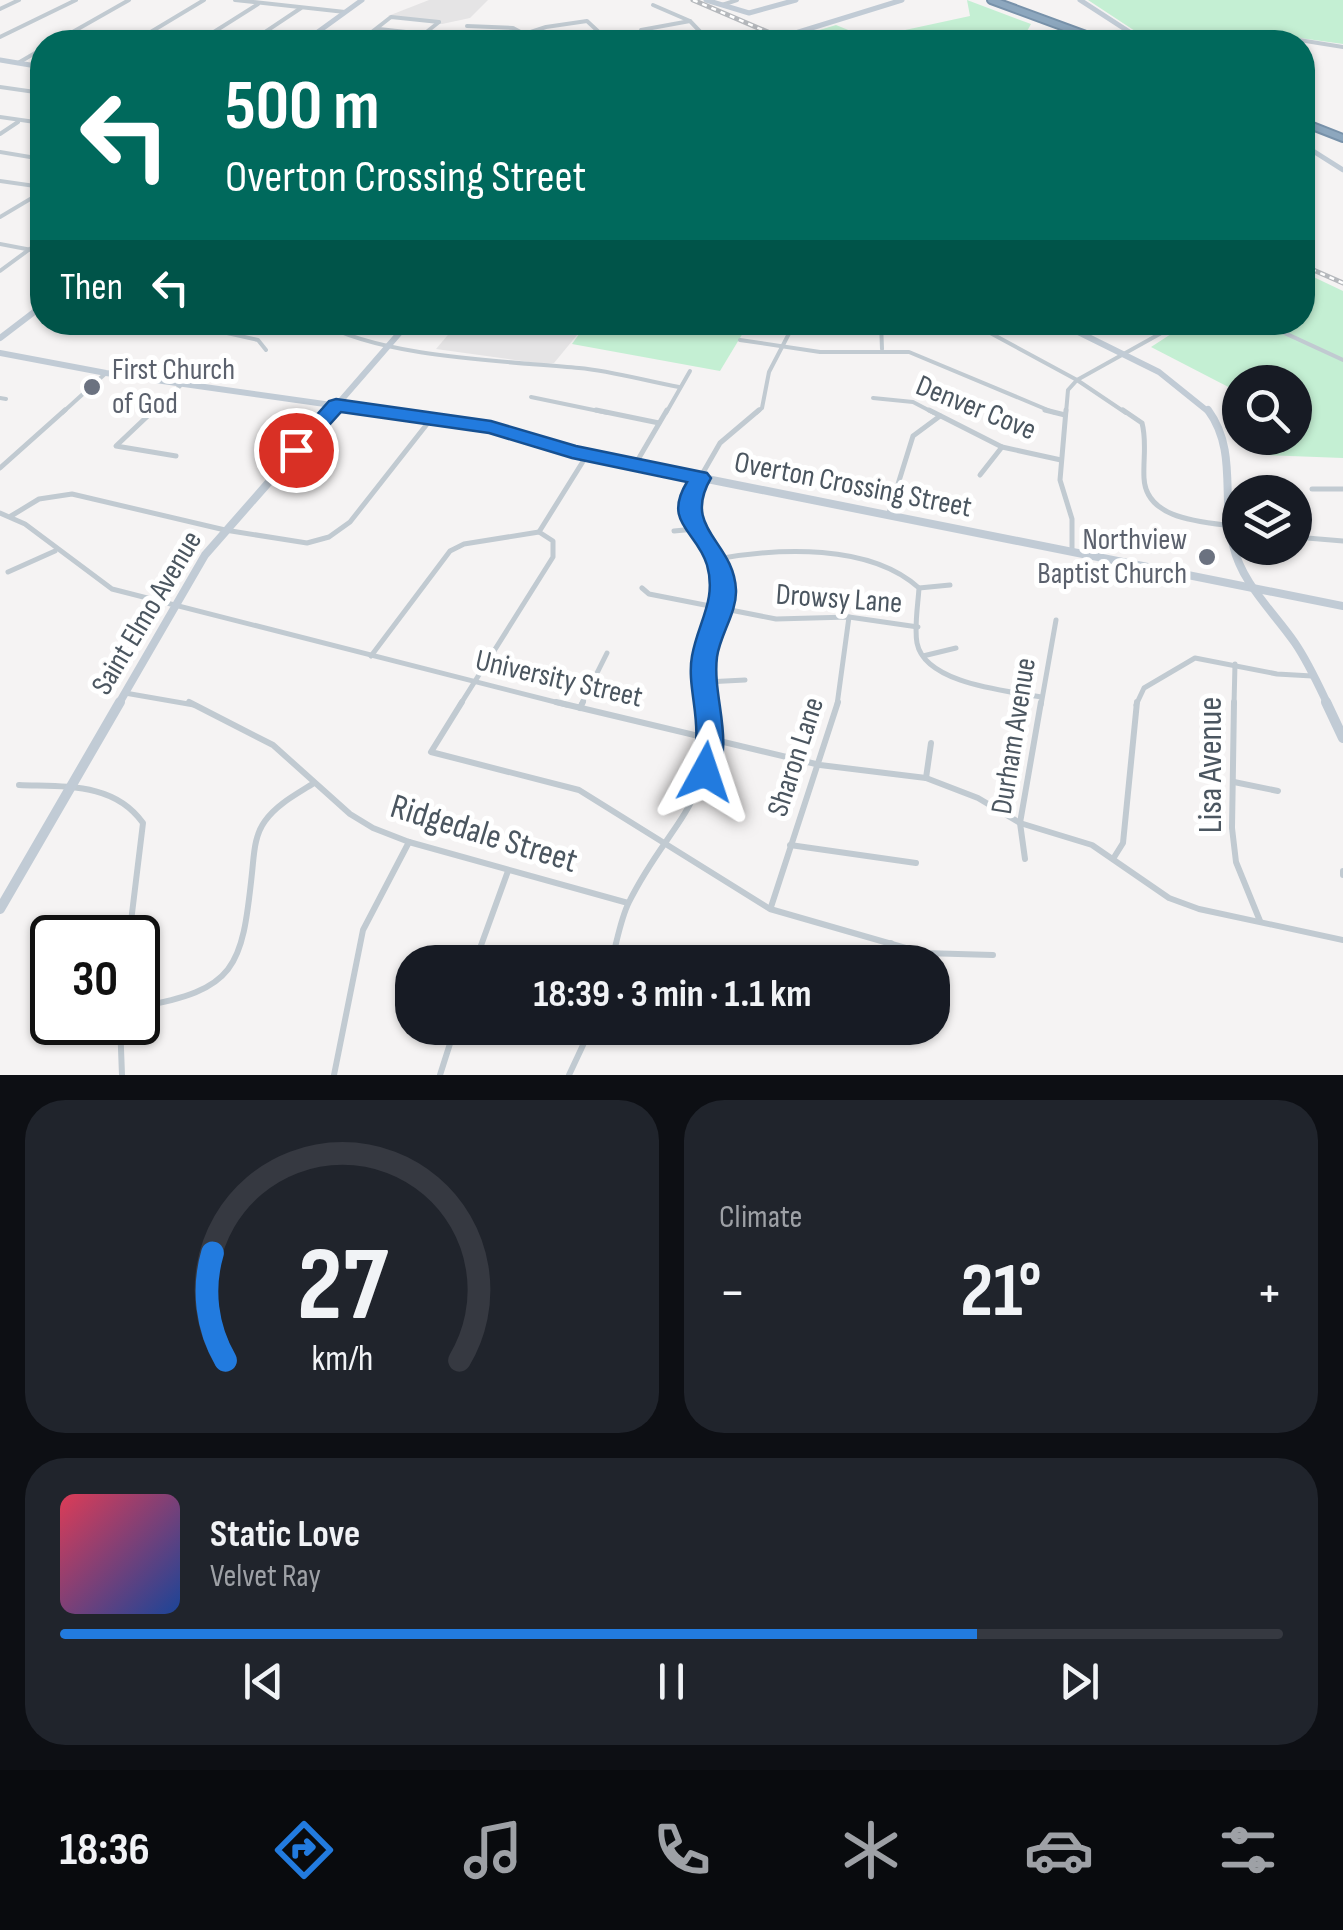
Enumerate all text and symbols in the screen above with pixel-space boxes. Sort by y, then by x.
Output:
text: 500 m [225,65,380,149]
icon: left [60,70,190,200]
text: Overton Crossing Street [225,150,586,205]
icon: left [143,260,198,315]
text: Then [60,265,123,310]
place label: First Church of God [112,352,235,422]
map controls [1222,365,1312,565]
button: search [1222,365,1312,455]
street label: Denver Cove [911,368,1041,448]
marker: First Church of God [81,376,103,398]
pin [254,408,339,493]
icon: arrive [269,423,324,478]
street label: Overton Crossing Street [731,444,975,526]
button: layers [1222,475,1312,565]
place label: Northview Baptist Church [1037,522,1187,592]
street label: Saint Elmo Avenue [84,525,210,701]
marker: Northview Baptist Church [1196,546,1218,568]
street label: Drowsy Lane [775,577,903,621]
street label: University Street [472,642,646,716]
street label: Durham Avenue [984,655,1044,817]
street label: Sharon Lane [760,693,832,821]
street label: Lisa Avenue [1189,697,1232,833]
position arrow [653,720,757,824]
street label: Ridgedale Street [385,785,583,883]
speed limit sign: 30 [30,915,160,1045]
text: 18:39 · 3 min · 1.1 km [534,972,811,1017]
text: Climate [719,1198,802,1237]
text: 27 [297,1224,388,1349]
text: 21° [960,1247,1042,1338]
text: − [719,1260,746,1327]
text: + [1256,1260,1283,1327]
text: km/h [311,1338,373,1381]
text: Static Love [210,1512,360,1557]
text: Velvet Ray [210,1557,321,1596]
icon: previous [236,1654,291,1709]
icon: pause [644,1654,699,1709]
icon: next [1052,1654,1107,1709]
icon: directions [269,1815,339,1885]
icon: music [458,1815,528,1885]
icon: phone [647,1815,717,1885]
icon: climate [836,1815,906,1885]
icon: car [1024,1815,1094,1885]
icon: filters [1213,1815,1283,1885]
text: 18:36 [59,1823,150,1878]

